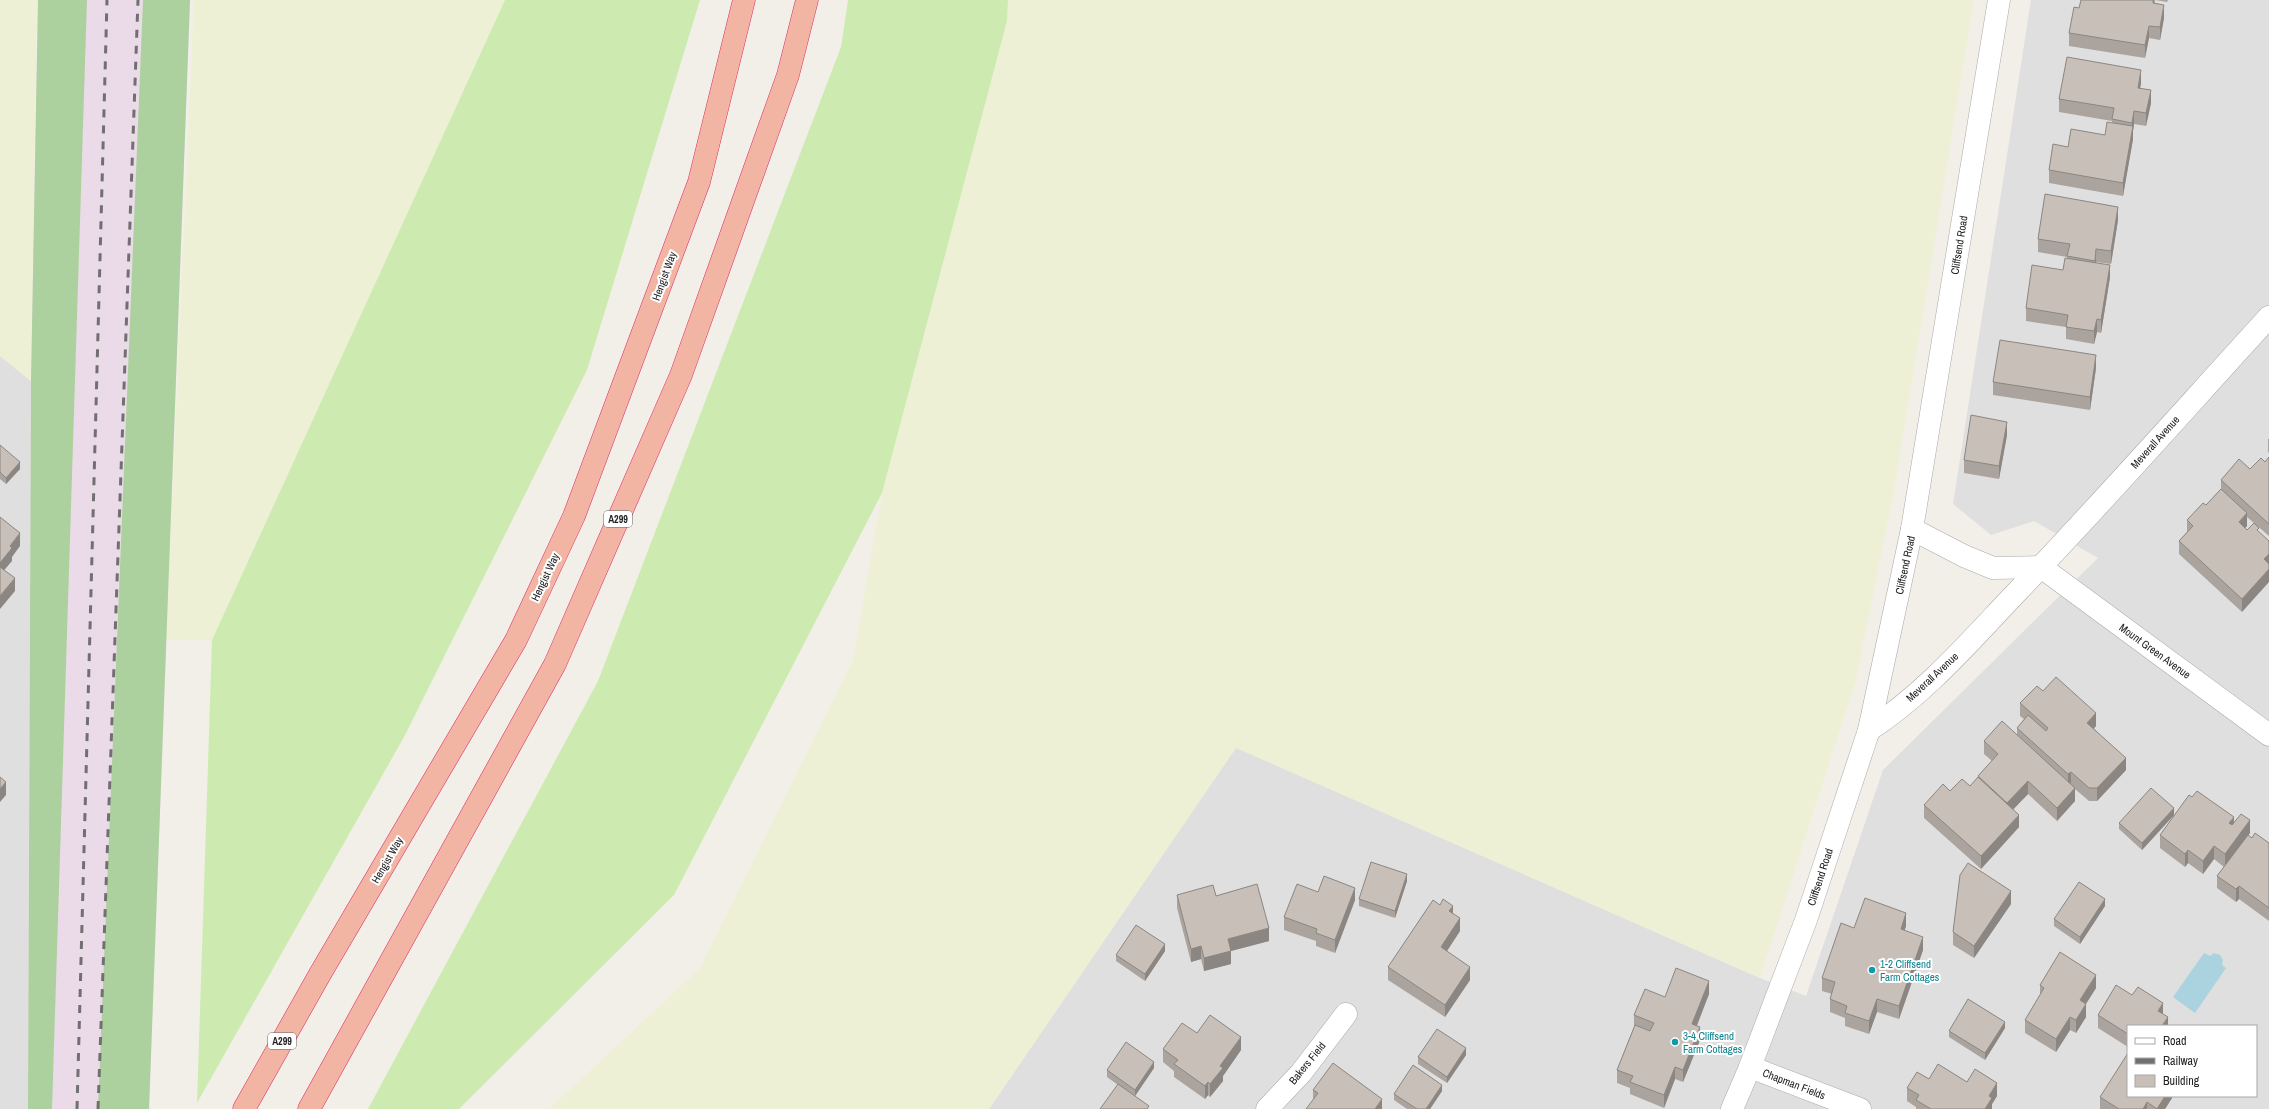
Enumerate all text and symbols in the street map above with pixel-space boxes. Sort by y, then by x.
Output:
street label: Cliffsend Road [1947,215,1971,275]
street label: Hengist Way [649,249,680,303]
street label: Meverall Avenue [2128,413,2182,471]
road number: A299 [604,511,632,527]
street label: Cliffsend Road [1892,534,1918,596]
street label: Hengist Way [528,550,562,603]
street label: Mount Green Avenue [2116,620,2194,682]
street label: Meverall Avenue [1903,649,1961,705]
street label: Hengist Way [368,834,406,886]
street label: Cliffsend Road [1804,847,1836,907]
place label: 1-2 Cliffsend Farm Cottages [1880,957,1940,984]
marker: 1-2 Cliffsend Farm Cottages [1867,965,1877,975]
legend [2127,1025,2257,1097]
place label: 3-4 Cliffsend Farm Cottages [1683,1029,1743,1056]
road number: A299 [268,1033,296,1049]
text: Road [2163,1033,2187,1049]
marker: 3-4 Cliffsend Farm Cottages [1670,1037,1680,1047]
street label: Bakers Field [1286,1039,1328,1087]
text: Railway [2163,1053,2198,1069]
street label: Chapman Fields [1761,1066,1828,1103]
text: Building [2163,1073,2200,1089]

